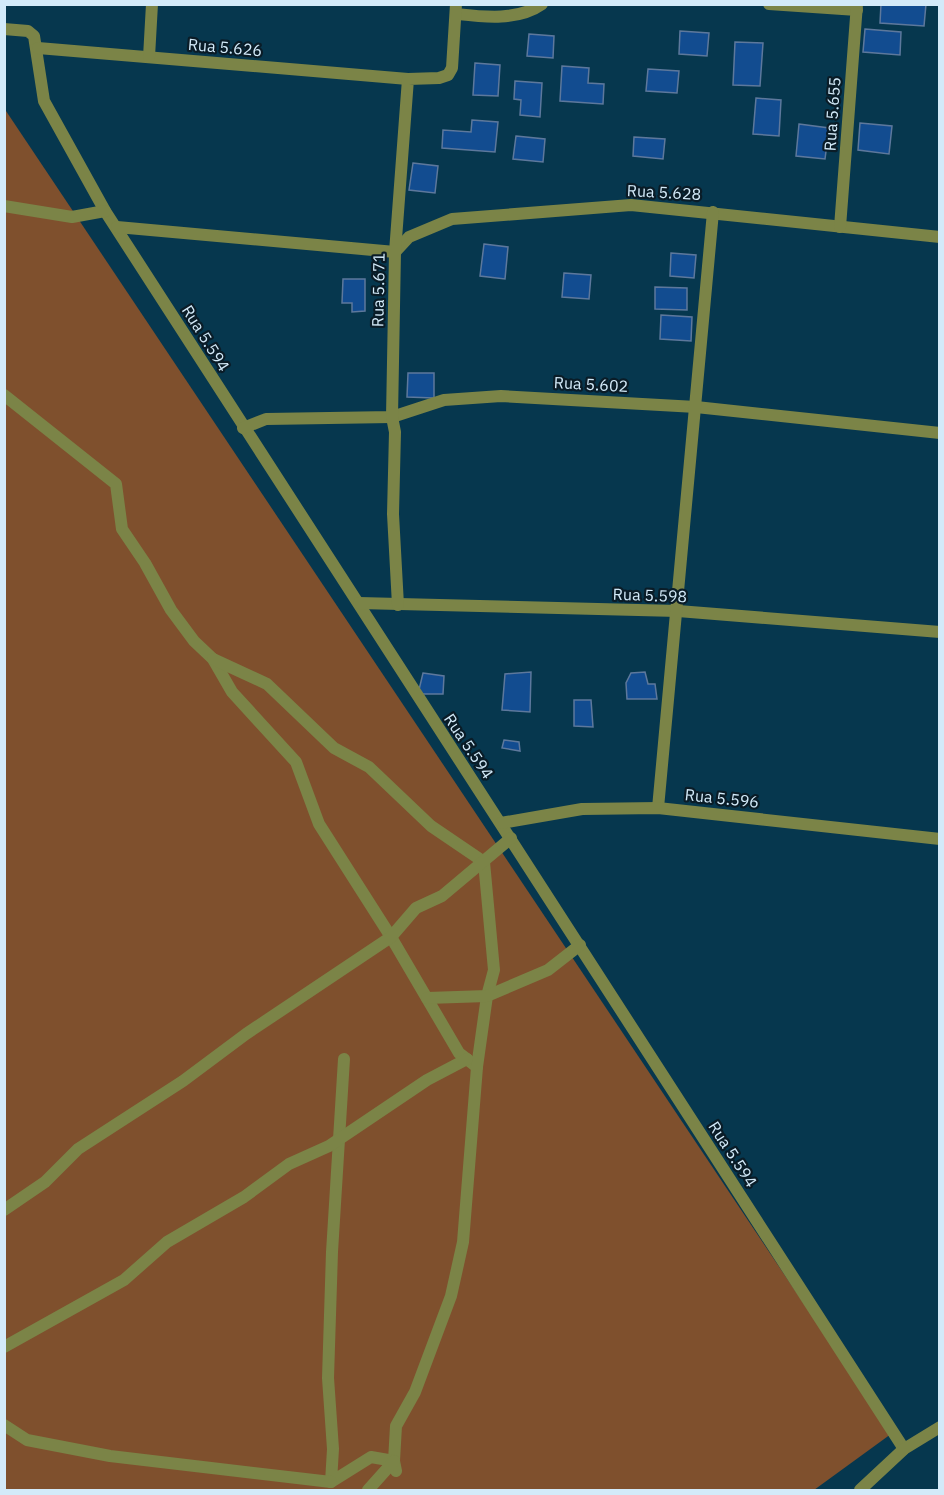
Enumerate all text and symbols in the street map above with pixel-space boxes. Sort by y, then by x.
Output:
street label: Rua 5.626 [187,34,263,60]
street label: Rua 5.655 [819,76,845,152]
street label: Rua 5.628 [626,180,702,204]
street label: Rua 5.671 [367,253,389,327]
street label: Rua 5.594 [178,301,234,375]
street label: Rua 5.602 [553,372,629,396]
street label: Rua 5.598 [612,584,688,606]
street label: Rua 5.594 [440,710,498,782]
street label: Rua 5.596 [684,784,760,812]
street label: Rua 5.594 [704,1117,762,1191]

